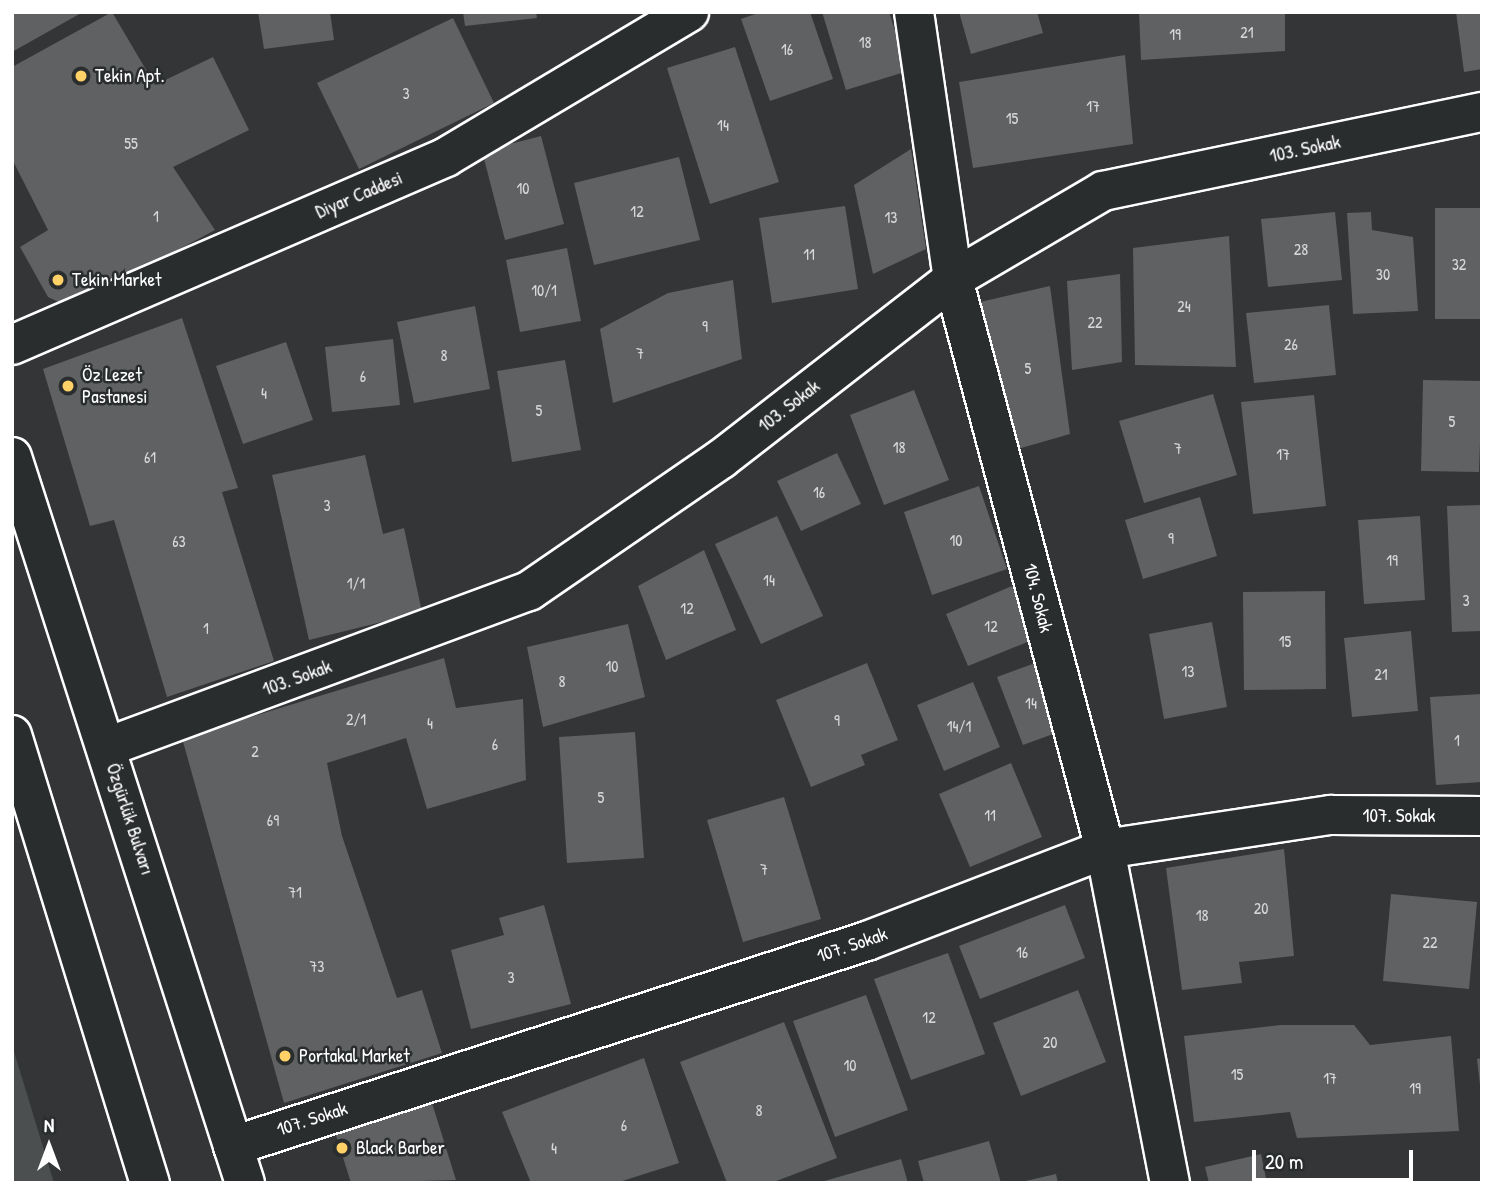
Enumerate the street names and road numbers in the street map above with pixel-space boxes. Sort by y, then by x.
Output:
street label: 103. Sokak [1267,130,1343,168]
street label: Diyar Caddesi [312,166,406,224]
street label: 103. Sokak [754,375,824,437]
street label: 104. Sokak [1018,561,1058,635]
street label: 103. Sokak [259,655,335,701]
street label: Özgürlük Bulvarı [101,760,159,878]
street label: 107. Sokak [1363,805,1435,827]
street label: 107. Sokak [814,922,890,968]
street label: 107. Sokak [274,1097,350,1141]

